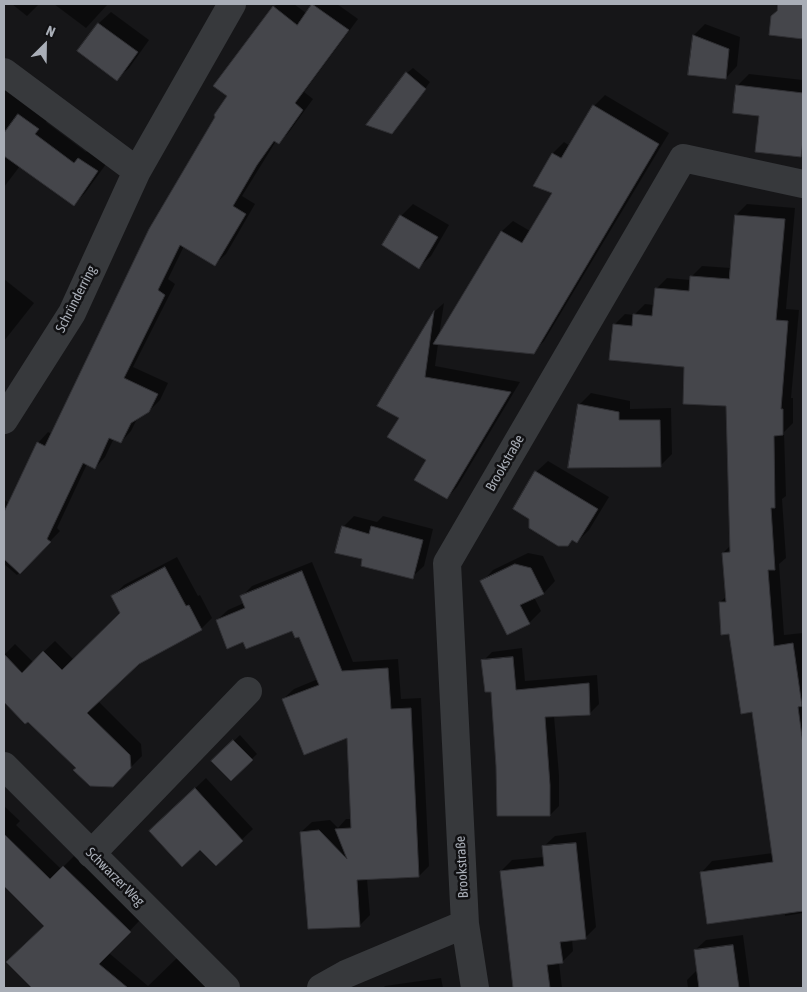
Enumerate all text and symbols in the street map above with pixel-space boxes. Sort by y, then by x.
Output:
north arrow [20,20,70,70]
text: N [44,22,58,40]
street label: Schründerring [52,263,100,335]
street label: Brookstraße [482,432,528,494]
street label: Brookstraße [452,835,472,899]
street label: Schwarzer Weg [82,844,148,910]

